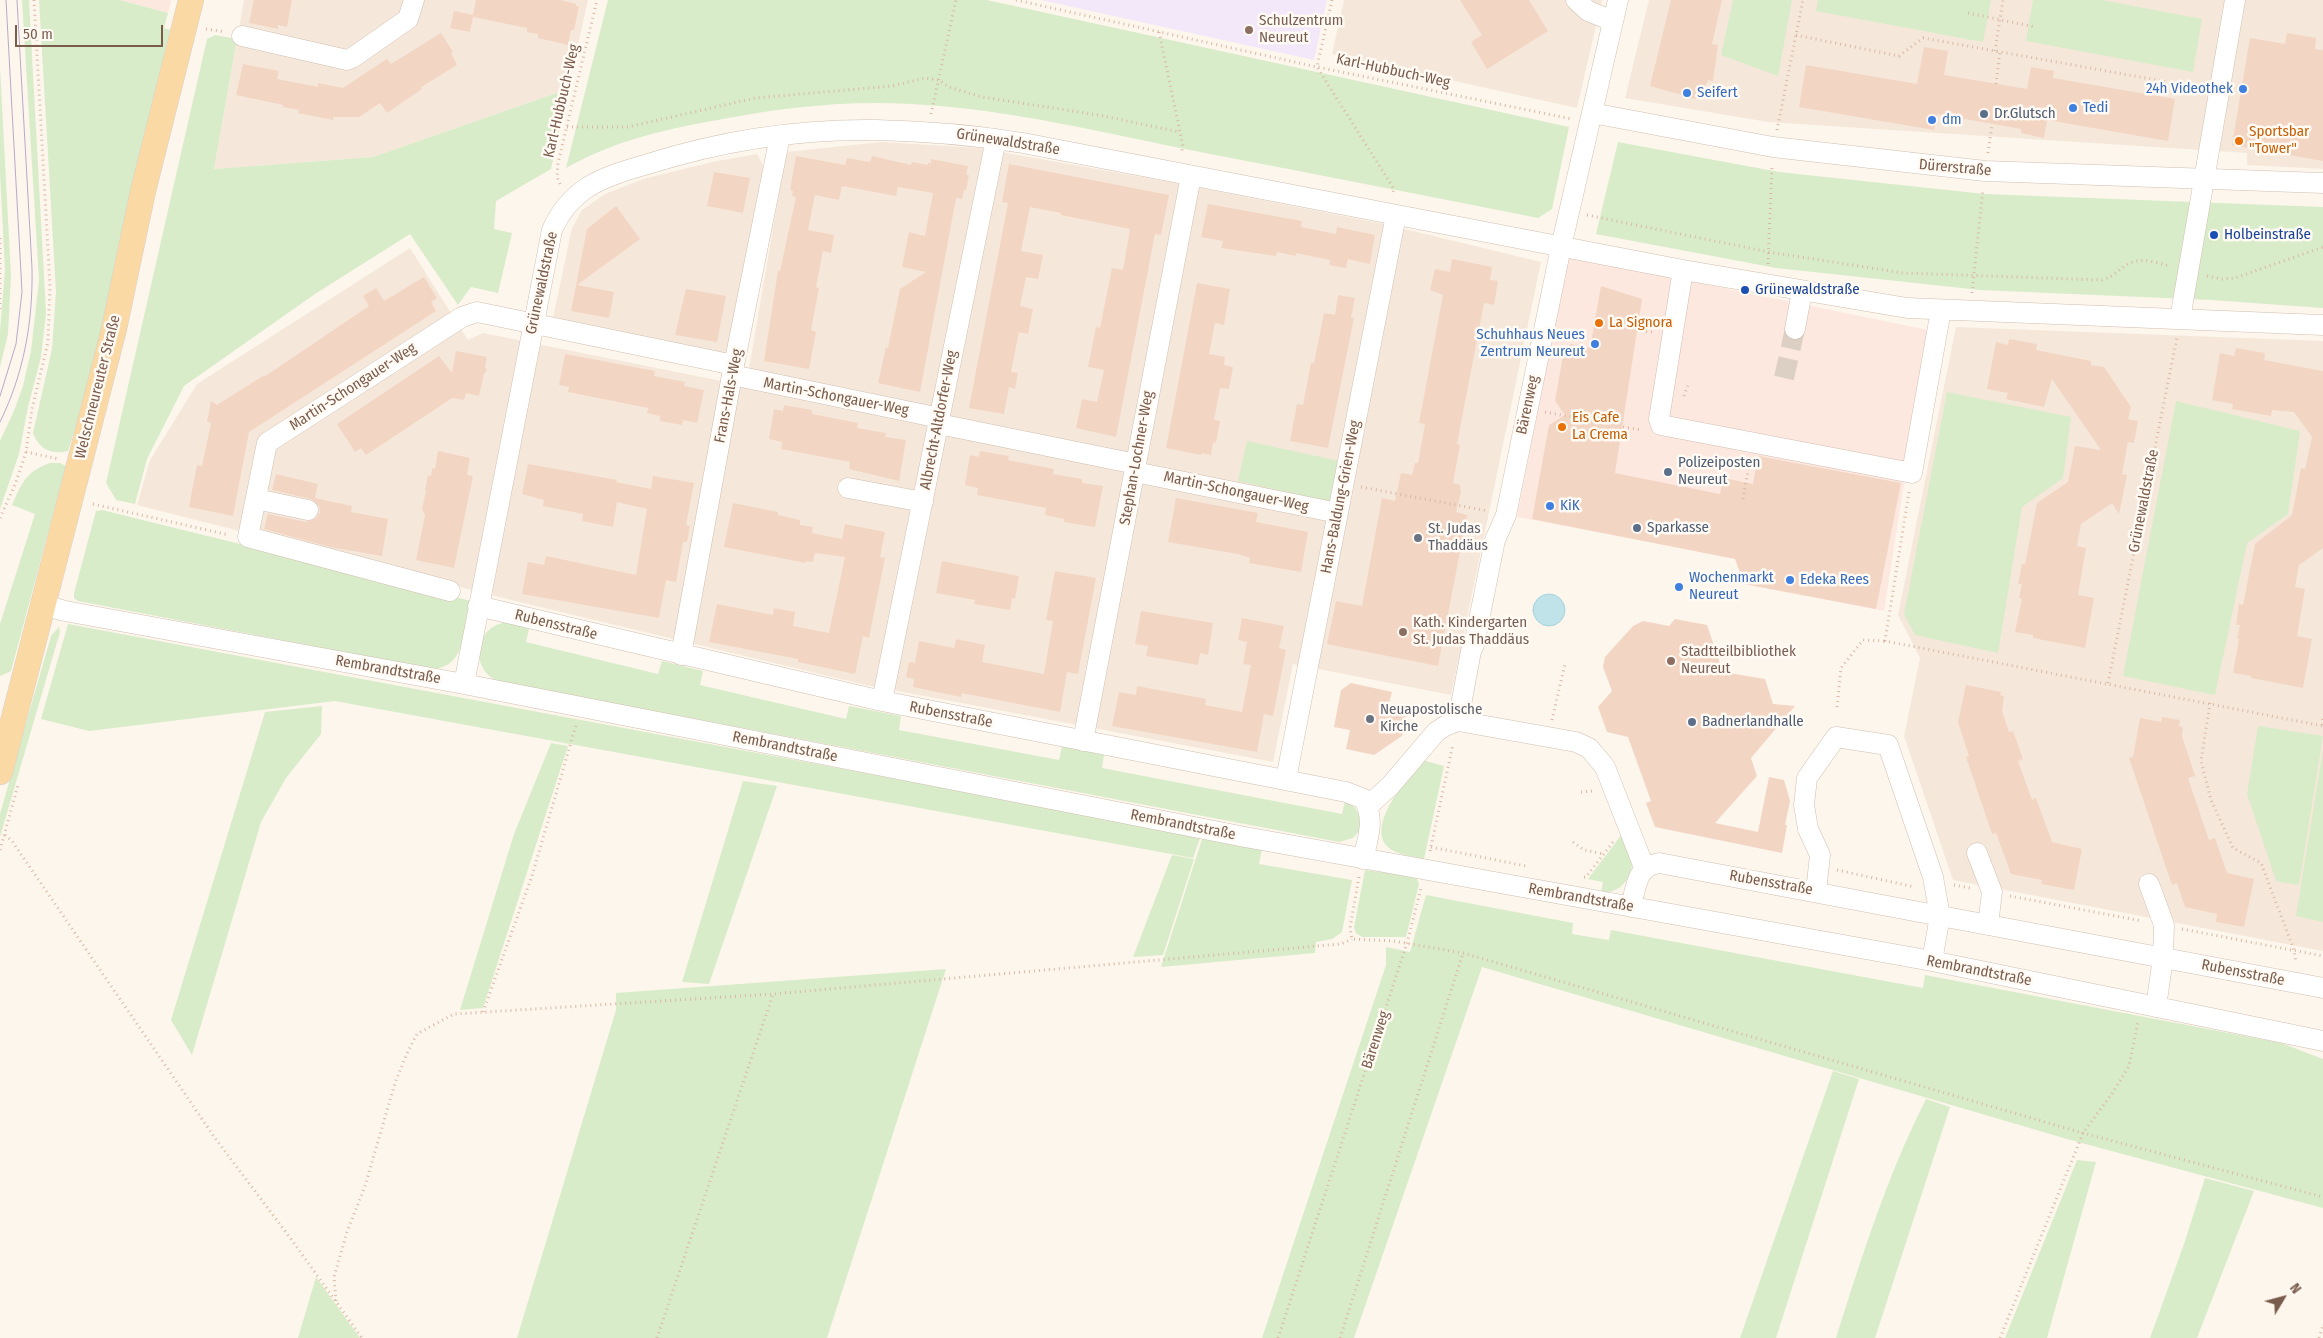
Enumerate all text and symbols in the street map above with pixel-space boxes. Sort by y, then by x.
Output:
place label: Schulzentrum Neureut [1259,12,1343,47]
scale bar [18,15,165,47]
marker: Schulzentrum Neureut [1243,24,1255,36]
text: 50 m [23,25,53,43]
street label: Karl-Hubbuch-Weg [540,43,584,159]
street label: Karl-Hubbuch-Weg [1334,50,1452,92]
place label: 24h Videothek [2146,80,2233,98]
marker: 24h Videothek [2237,83,2249,95]
place label: Seifert [1697,84,1738,102]
marker: Seifert [1681,87,1693,99]
place label: Tedi [2083,99,2108,117]
marker: Tedi [2067,102,2079,114]
place label: Dr.Glutsch [1994,105,2056,123]
marker: Dr.Glutsch [1978,108,1990,120]
place label: dm [1942,111,1962,129]
marker: dm [1926,114,1938,126]
place label: Sportsbar "Tower" [2249,123,2309,158]
street label: Grünewaldstraße [955,125,1061,159]
marker: Sportsbar "Tower" [2233,135,2245,147]
street label: Dürerstraße [1918,156,1992,180]
place label: Holbeinstraße [2224,226,2311,244]
marker: Holbeinstraße [2208,229,2220,241]
street label: Grünewaldstraße [522,230,562,336]
place label: Grünewaldstraße [1755,281,1860,299]
marker: Grünewaldstraße [1739,284,1751,296]
street label: Welschneureuter Straße [71,313,125,461]
place label: La Signora [1609,314,1673,332]
marker: La Signora [1593,317,1605,329]
place label: Schuhhaus Neues Zentrum Neureut [1476,326,1585,361]
marker: Schuhhaus Neues Zentrum Neureut [1589,338,1601,350]
street label: Martin-Schongauer-Weg [286,339,420,435]
street label: Frans-Hals-Weg [711,347,747,445]
street label: Albrecht-Altdorfer-Weg [917,349,961,491]
street label: Martin-Schongauer-Weg [762,374,910,420]
street label: Bärenweg [1513,374,1543,436]
street label: Stephan-Lochner-Weg [1116,390,1158,526]
place label: Eis Cafe La Crema [1572,409,1628,444]
street label: Hans-Baldung-Grien-Weg [1317,419,1365,575]
marker: Eis Cafe La Crema [1556,421,1568,433]
street label: Grünewaldstraße [2125,448,2163,554]
place label: Polizeiposten Neureut [1678,454,1760,489]
marker: Polizeiposten Neureut [1662,466,1674,478]
street label: Martin-Schongauer-Weg [1162,468,1310,516]
place label: KiK [1560,497,1580,515]
marker: KiK [1544,500,1556,512]
place label: Sparkasse [1647,519,1709,537]
place label: St. Judas Thaddäus [1428,520,1488,555]
marker: Sparkasse [1631,522,1643,534]
marker: St. Judas Thaddäus [1412,532,1424,544]
place label: Wochenmarkt Neureut [1689,569,1774,604]
place label: Edeka Rees [1800,571,1869,589]
marker: Edeka Rees [1784,574,1796,586]
marker: Wochenmarkt Neureut [1673,581,1685,593]
street label: Rubensstraße [513,606,599,644]
place label: Kath. Kindergarten St. Judas Thaddäus [1413,614,1529,649]
marker: Kath. Kindergarten St. Judas Thaddäus [1397,626,1409,638]
place label: Stadtteilbibliothek Neureut [1681,643,1796,678]
street label: Rembrandtstraße [334,652,442,688]
marker: Stadtteilbibliothek Neureut [1665,655,1677,667]
street label: Rubensstraße [908,698,994,732]
place label: Neuapostolische Kirche [1380,701,1482,736]
marker: Neuapostolische Kirche [1364,713,1376,725]
place label: Badnerlandhalle [1702,713,1804,731]
marker: Badnerlandhalle [1686,716,1698,728]
street label: Rembrandtstraße [731,728,839,766]
street label: Rembrandtstraße [1129,806,1237,844]
street label: Rubensstraße [1728,867,1814,899]
street label: Rembrandtstraße [1527,880,1635,916]
street label: Rembrandtstraße [1925,952,2033,990]
street label: Rubensstraße [2200,956,2286,990]
street label: Bärenweg [1358,1009,1394,1071]
north arrow [2258,1273,2308,1323]
text: N [2286,1280,2305,1297]

